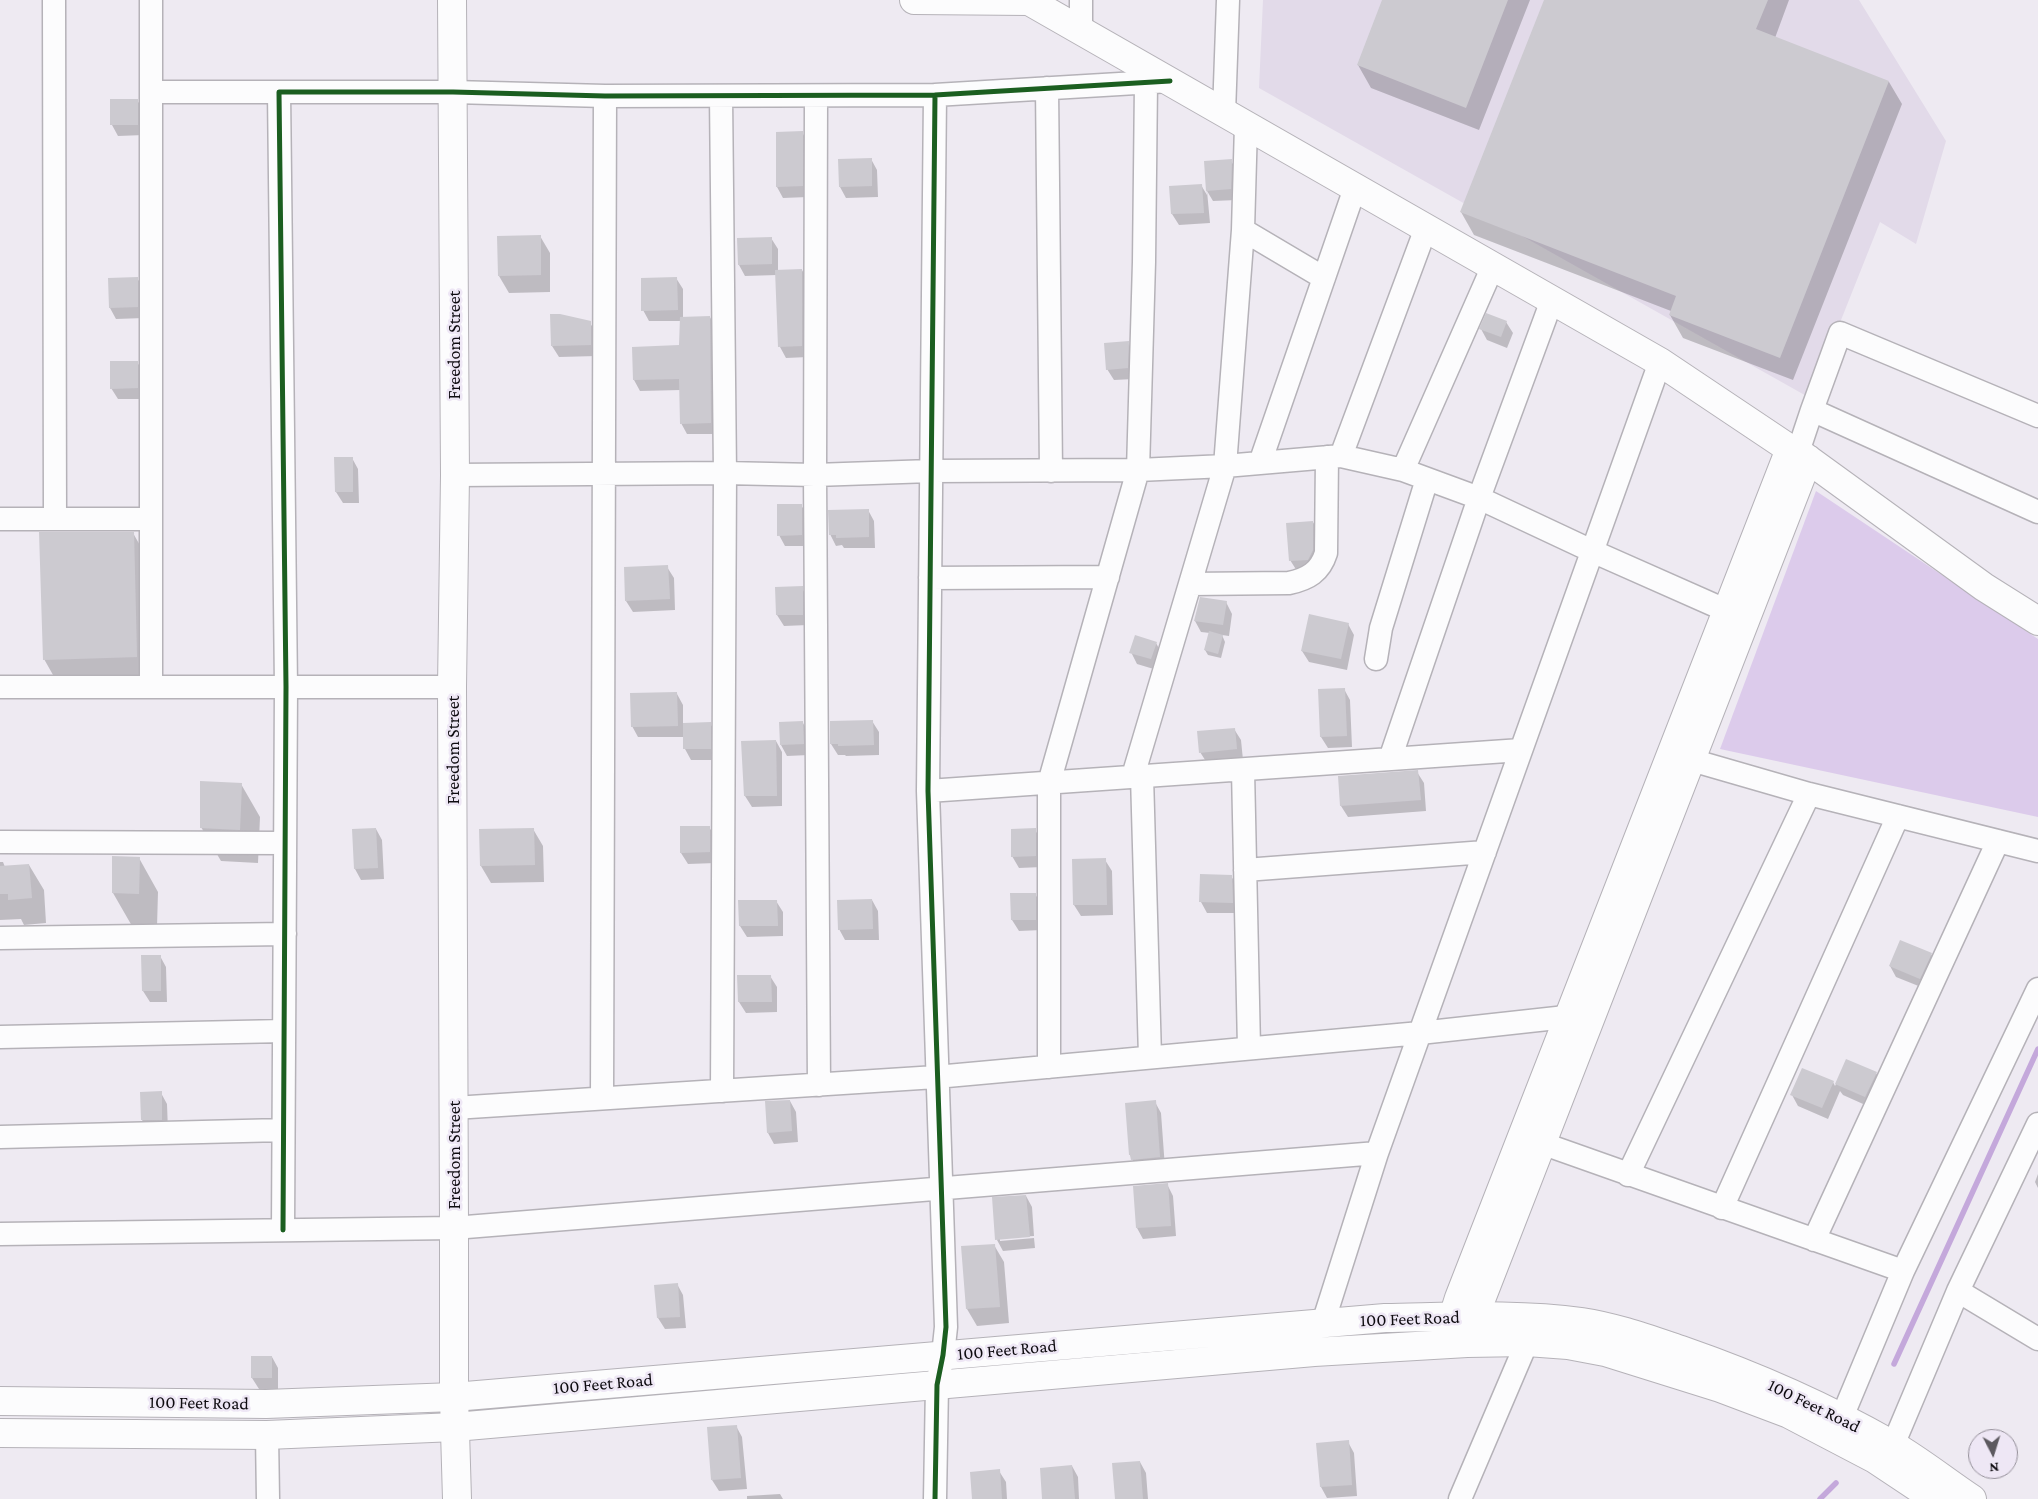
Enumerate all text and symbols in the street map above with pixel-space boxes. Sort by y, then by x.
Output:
street label: Freedom Street [443,290,465,400]
street label: Freedom Street [442,695,464,805]
street label: Freedom Street [443,1100,465,1210]
street label: 100 Feet Road [1360,1306,1460,1332]
street label: 100 Feet Road [956,1335,1058,1365]
street label: 100 Feet Road [552,1369,654,1399]
street label: 100 Feet Road [1764,1374,1864,1438]
street label: 100 Feet Road [149,1391,249,1415]
north arrow [1968,1429,2018,1479]
text: N [1989,1460,2000,1476]

